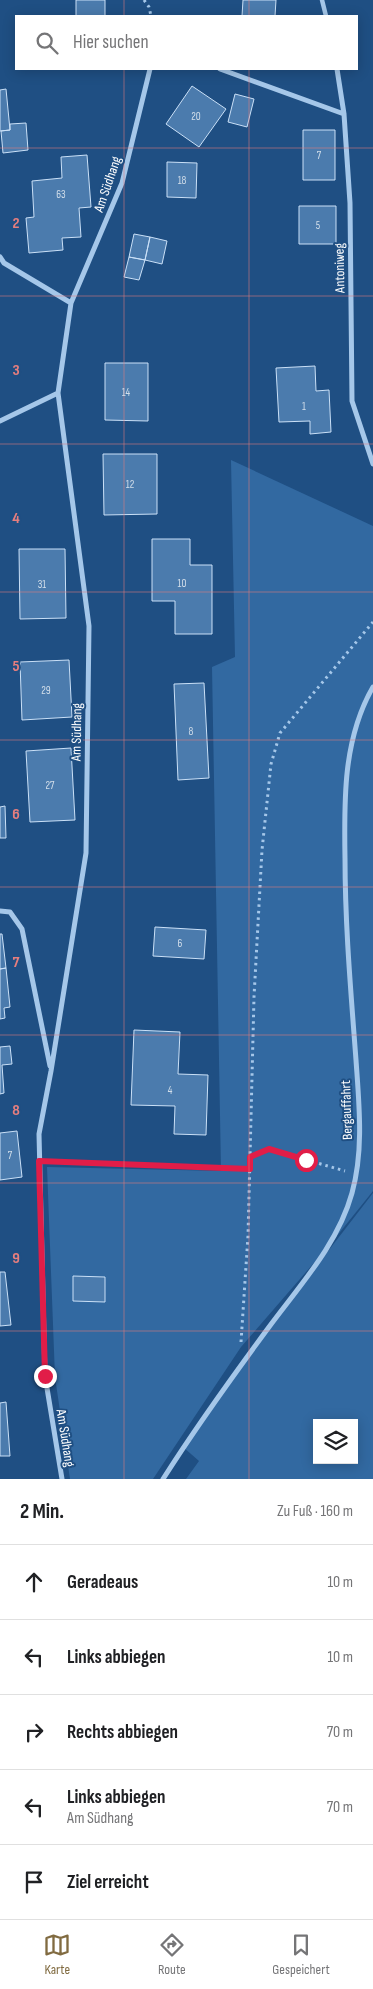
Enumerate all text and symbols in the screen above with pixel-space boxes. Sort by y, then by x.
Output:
search box [15,15,358,70]
icon: search [33,29,61,57]
text: Hier suchen [73,31,149,54]
house number: 20 [191,110,201,123]
house number: 7 [317,149,322,162]
street label: Am Südhang [90,154,125,215]
house number: 18 [178,174,187,187]
house number: 63 [56,188,66,201]
text: 2 [12,214,20,233]
house number: 5 [316,219,320,232]
street label: Antoniweg [331,242,348,294]
text: 3 [12,361,20,380]
house number: 14 [122,386,131,399]
house number: 1 [302,400,306,413]
house number: 12 [126,478,135,491]
text: 4 [12,509,20,528]
house number: 10 [178,577,186,590]
house number: 31 [38,578,46,591]
text: 5 [12,657,20,676]
house number: 29 [41,684,51,697]
street label: Am Südhang [67,702,86,762]
house number: 8 [189,725,194,738]
house number: 27 [46,779,55,792]
text: 6 [12,805,20,824]
house number: 6 [178,937,183,950]
text: 7 [13,953,20,972]
street label: Bergauffahrt [337,1080,356,1140]
house number: 4 [168,1084,173,1097]
text: 8 [12,1101,20,1120]
house number: 7 [8,1149,13,1162]
route start [295,1149,318,1172]
text: 9 [12,1249,20,1268]
route end [34,1365,57,1388]
street label: Am Südhang [52,1407,79,1469]
map controls [313,1419,358,1464]
button: layers [313,1419,358,1464]
text: 2 Min. [20,1499,64,1524]
text: Zu Fuß · 160 m [277,1502,353,1521]
icon: ahead [20,1568,48,1596]
text: Geradeaus [67,1571,138,1594]
text: 10 m [327,1573,353,1592]
icon: left [20,1643,48,1671]
text: Links abbiegen [67,1646,165,1669]
text: 10 m [327,1648,353,1667]
icon: right [20,1718,48,1746]
text: Rechts abbiegen [67,1721,178,1744]
text: 70 m [327,1723,353,1742]
text: Links abbiegen [67,1786,165,1809]
icon: left [20,1793,48,1821]
text: 70 m [327,1798,353,1817]
text: Am Südhang [67,1809,133,1828]
icon: arrive [20,1868,48,1896]
text: Ziel erreicht [67,1871,149,1894]
tab: Karte [43,1931,71,1978]
tab: Route [158,1931,186,1978]
tab: Gespeichert [272,1931,330,1978]

